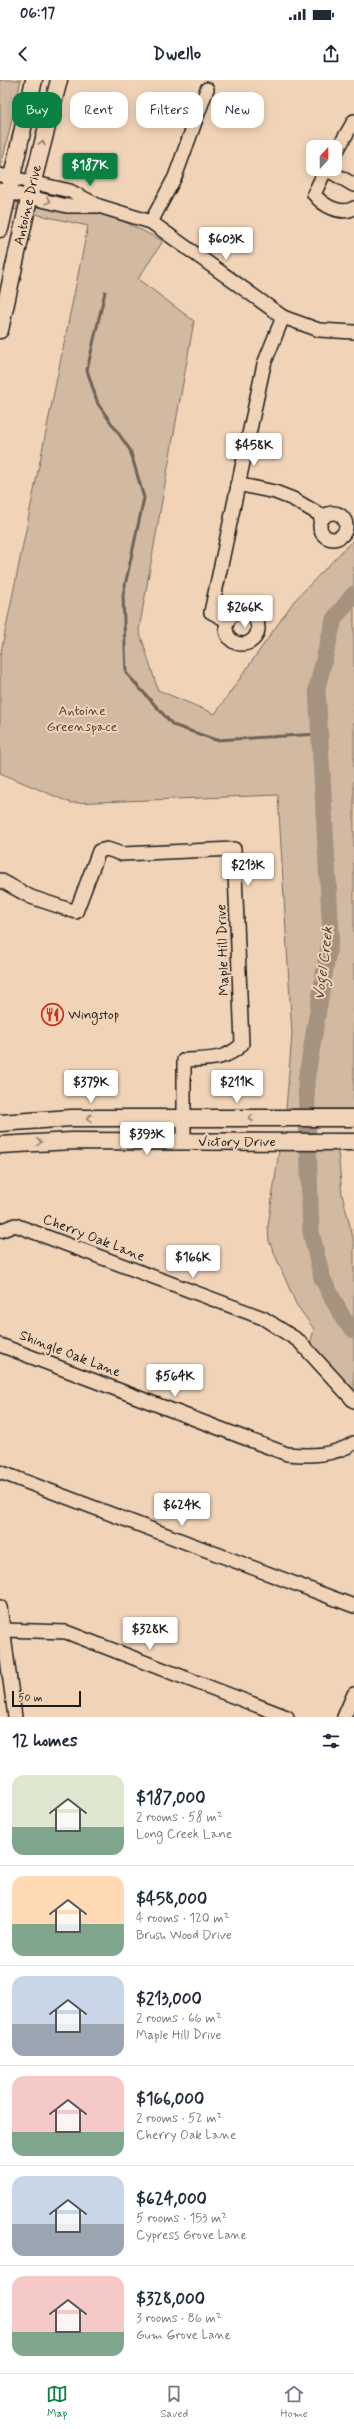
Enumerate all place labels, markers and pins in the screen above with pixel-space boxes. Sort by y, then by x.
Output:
pin: $187K [62,153,118,187]
pin: $603K [198,227,254,261]
pin: $458K [226,433,282,467]
pin: $266K [217,595,273,629]
pin: $213K [220,853,276,887]
restaurant icon: Wingstop [39,1002,65,1028]
place label: Wingstop [68,1006,119,1025]
pin: $379K [63,1070,119,1104]
pin: $211K [209,1070,265,1104]
pin: $393K [119,1122,175,1156]
pin: $166K [165,1245,221,1279]
pin: $564K [147,1364,203,1398]
pin: $624K [154,1493,210,1527]
pin: $328K [122,1617,178,1651]

